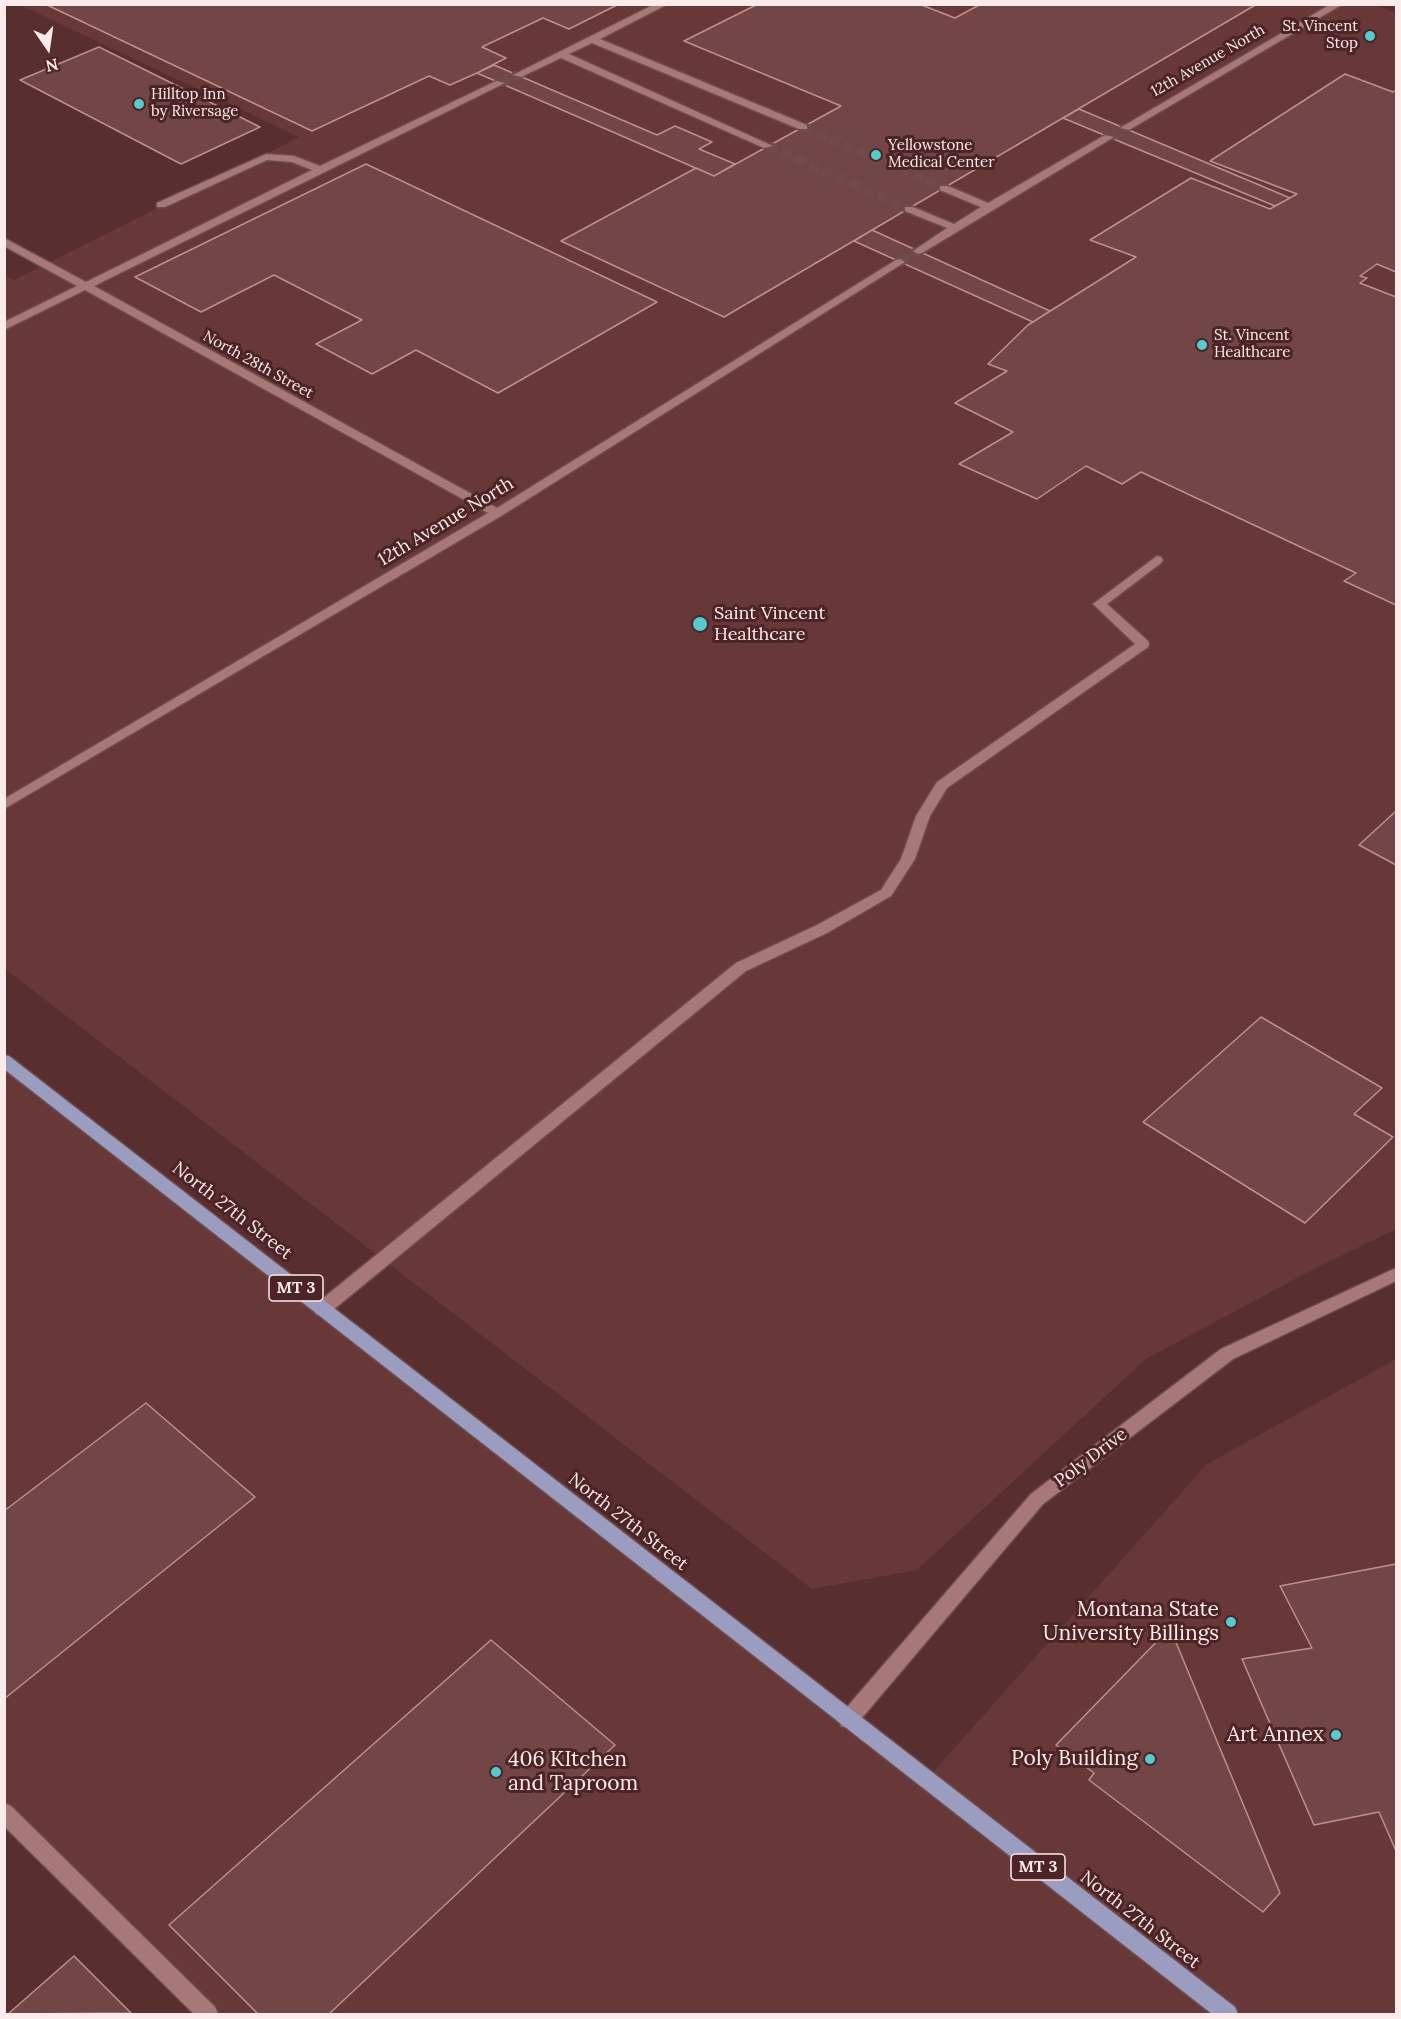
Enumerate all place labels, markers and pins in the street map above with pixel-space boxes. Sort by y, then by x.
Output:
place label: St. Vincent Stop [1282,18,1358,53]
marker: St. Vincent Stop [1363,29,1377,43]
place label: Hilltop Inn by Riversage [151,86,238,121]
marker: Hilltop Inn by Riversage [132,97,146,111]
place label: Yellowstone Medical Center [888,137,995,172]
marker: Yellowstone Medical Center [869,148,883,162]
place label: St. Vincent Healthcare [1214,327,1290,362]
marker: St. Vincent Healthcare [1195,338,1209,352]
place label: Saint Vincent Healthcare [714,603,825,646]
marker: Saint Vincent Healthcare [691,615,709,633]
place label: Montana State University Billings [1043,1597,1219,1647]
marker: Montana State University Billings [1224,1615,1238,1629]
place label: Art Annex [1227,1722,1324,1748]
marker: Art Annex [1329,1728,1343,1742]
place label: Poly Building [1011,1746,1138,1772]
place label: 406 KItchen and Taproom [508,1747,638,1797]
marker: Poly Building [1143,1752,1157,1766]
marker: 406 KItchen and Taproom [489,1765,503,1779]

